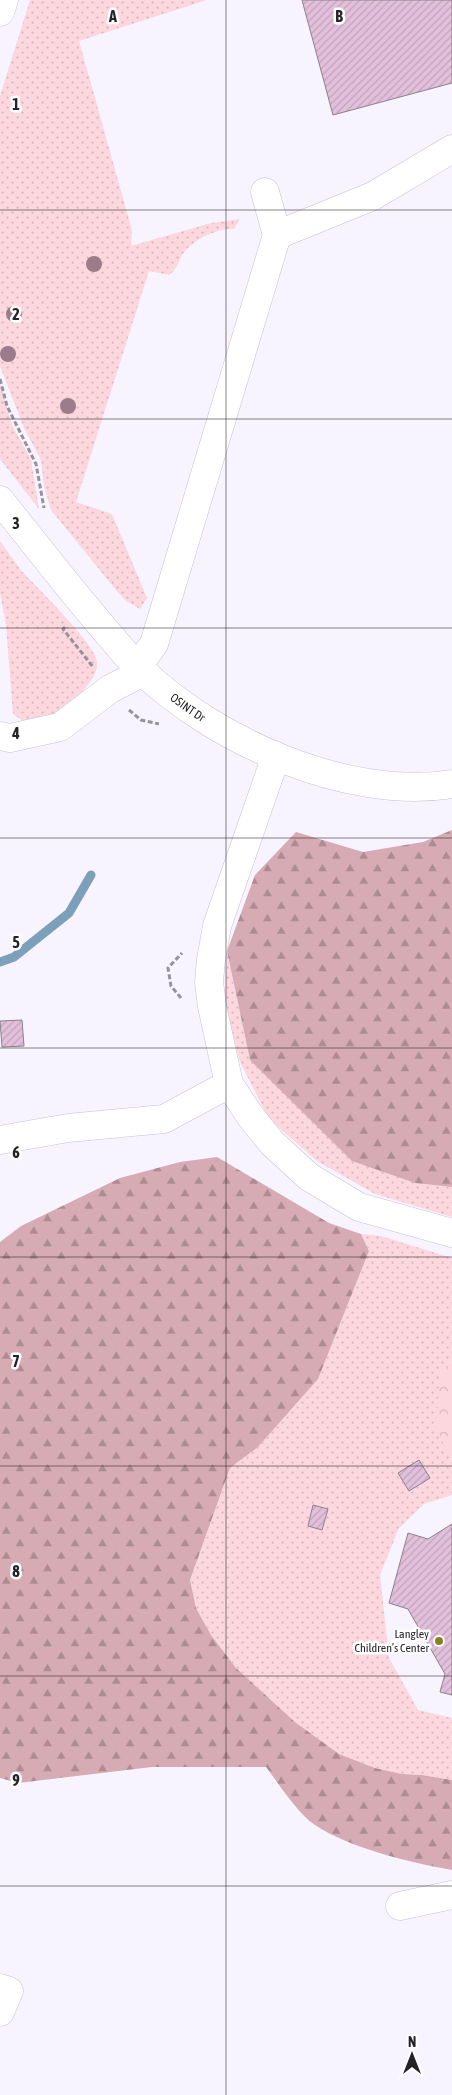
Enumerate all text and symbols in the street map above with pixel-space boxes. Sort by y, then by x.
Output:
text: A [108,7,117,25]
text: B [335,7,343,25]
text: 1 [12,95,20,113]
text: 2 [12,305,20,323]
text: 3 [12,514,20,532]
street label: OSINT Dr [167,691,208,725]
text: 4 [11,724,20,742]
text: 5 [12,933,20,951]
text: 6 [12,1143,20,1161]
text: 7 [12,1352,20,1370]
text: 8 [12,1562,20,1580]
place label: Langley Children’s Center [355,1627,429,1655]
marker: Langley Children’s Center [433,1635,445,1647]
text: 9 [12,1771,20,1789]
north arrow [387,2030,437,2080]
text: N [408,2034,416,2050]

